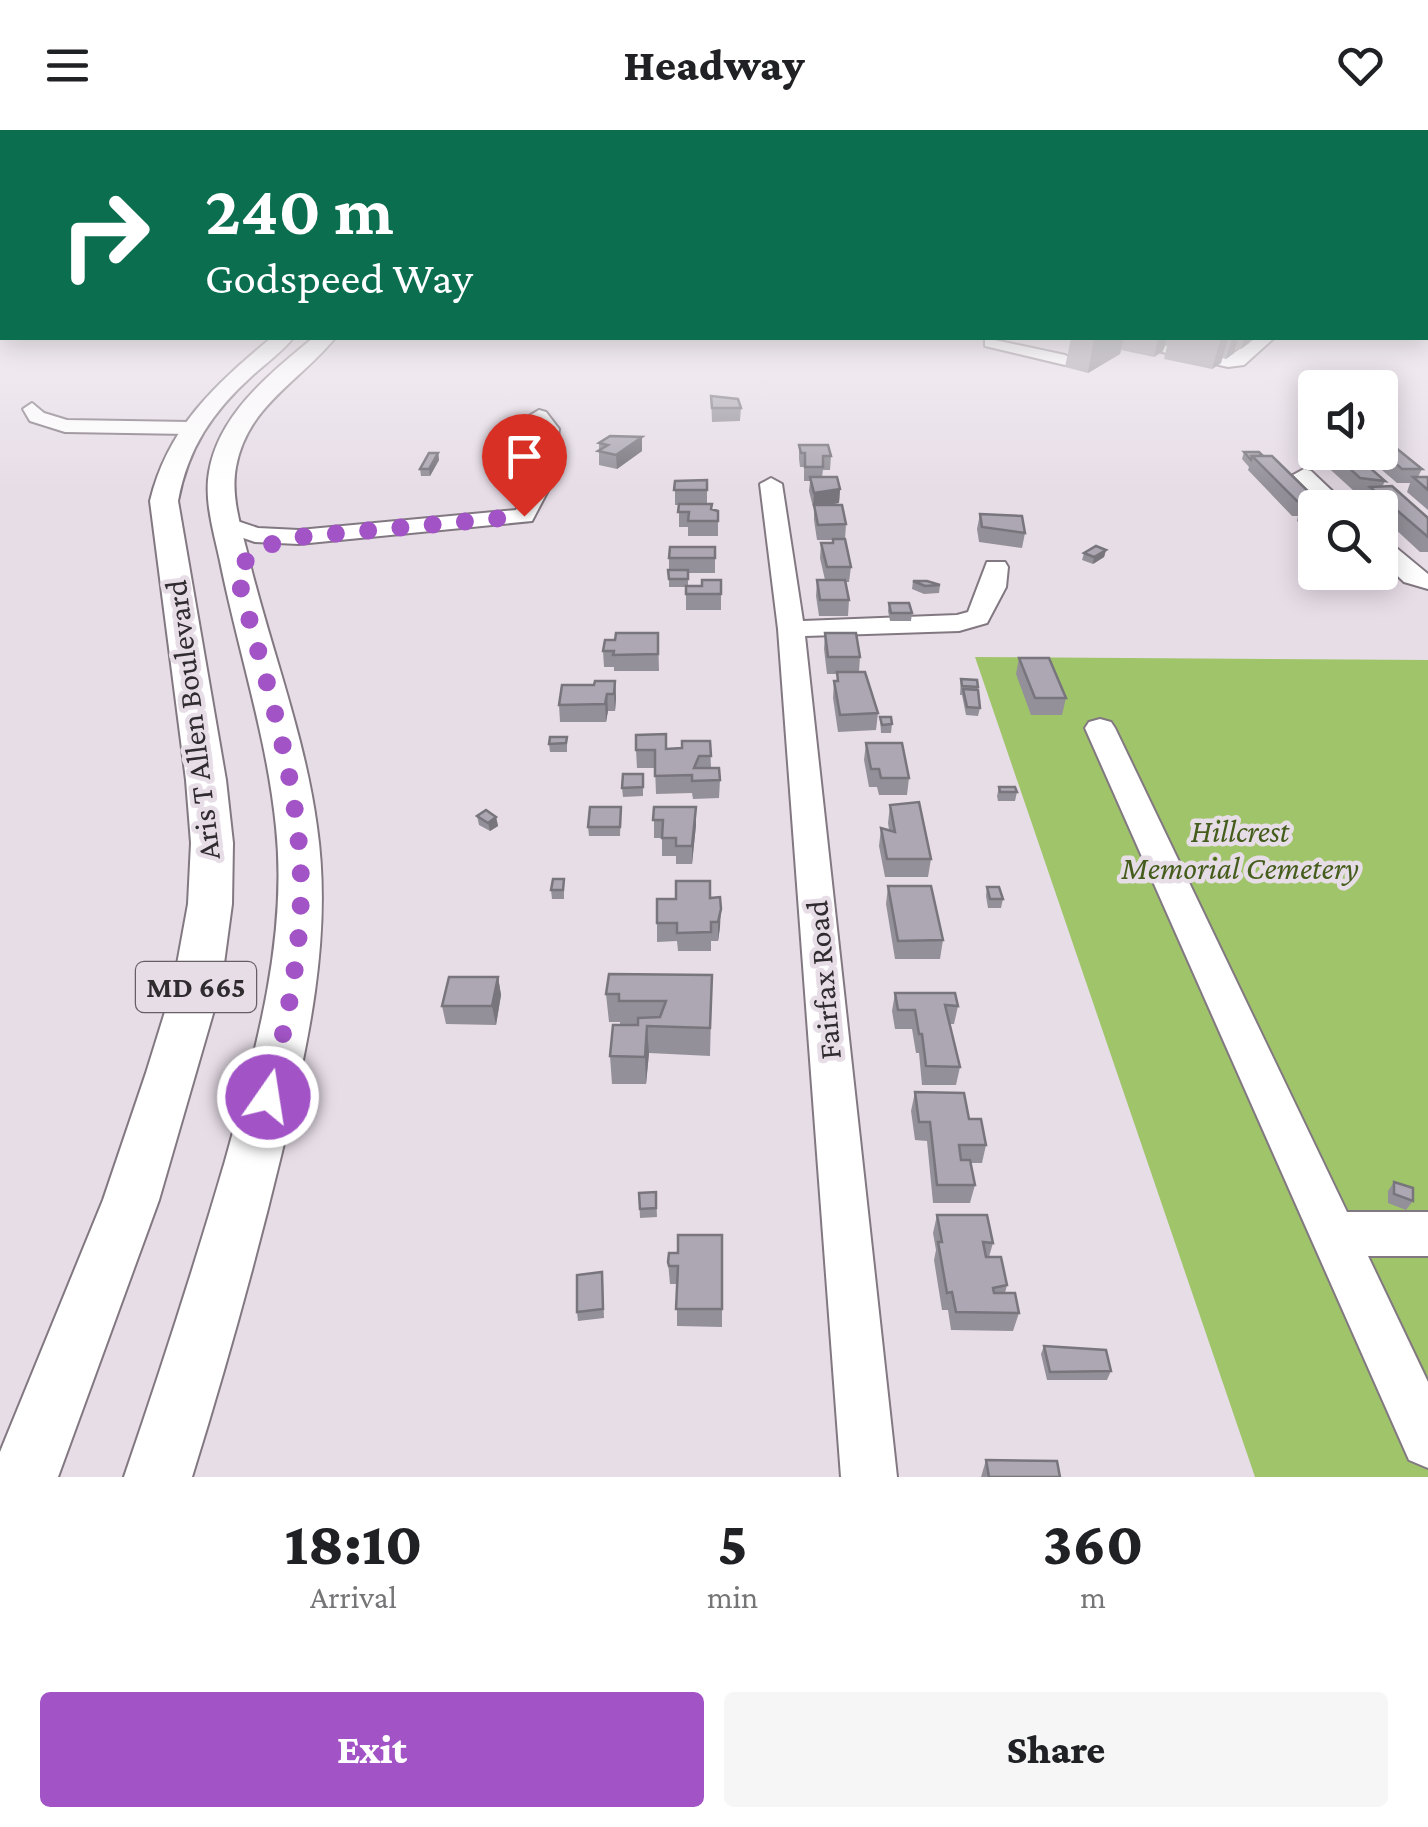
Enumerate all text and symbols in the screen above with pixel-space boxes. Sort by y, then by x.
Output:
icon: menu [40,38,95,93]
icon: heart [1333,38,1388,93]
text: Headway [623,40,805,90]
icon: right [40,170,170,300]
text: 240 m [205,171,394,249]
text: Godspeed Way [205,253,473,303]
map controls [1298,370,1398,590]
button: sound [1298,370,1398,470]
pin [482,414,567,517]
icon: arrive [497,429,552,484]
button: search [1298,490,1398,590]
street label: Aris T Allen Boulevard [157,578,227,862]
park label: Hillcrest Memorial Cemetery [1120,813,1359,886]
street label: Fairfax Road [798,899,848,1061]
road number: MD 665 [136,962,256,1012]
position arrow [216,1045,320,1149]
text: 18:10 [284,1510,423,1577]
text: 5 [718,1510,748,1577]
text: 360 [1043,1510,1144,1577]
text: Arrival [310,1579,397,1615]
text: min [707,1579,758,1615]
text: m [1080,1579,1106,1615]
button: Exit [40,1692,704,1807]
button: Share [724,1692,1388,1807]

